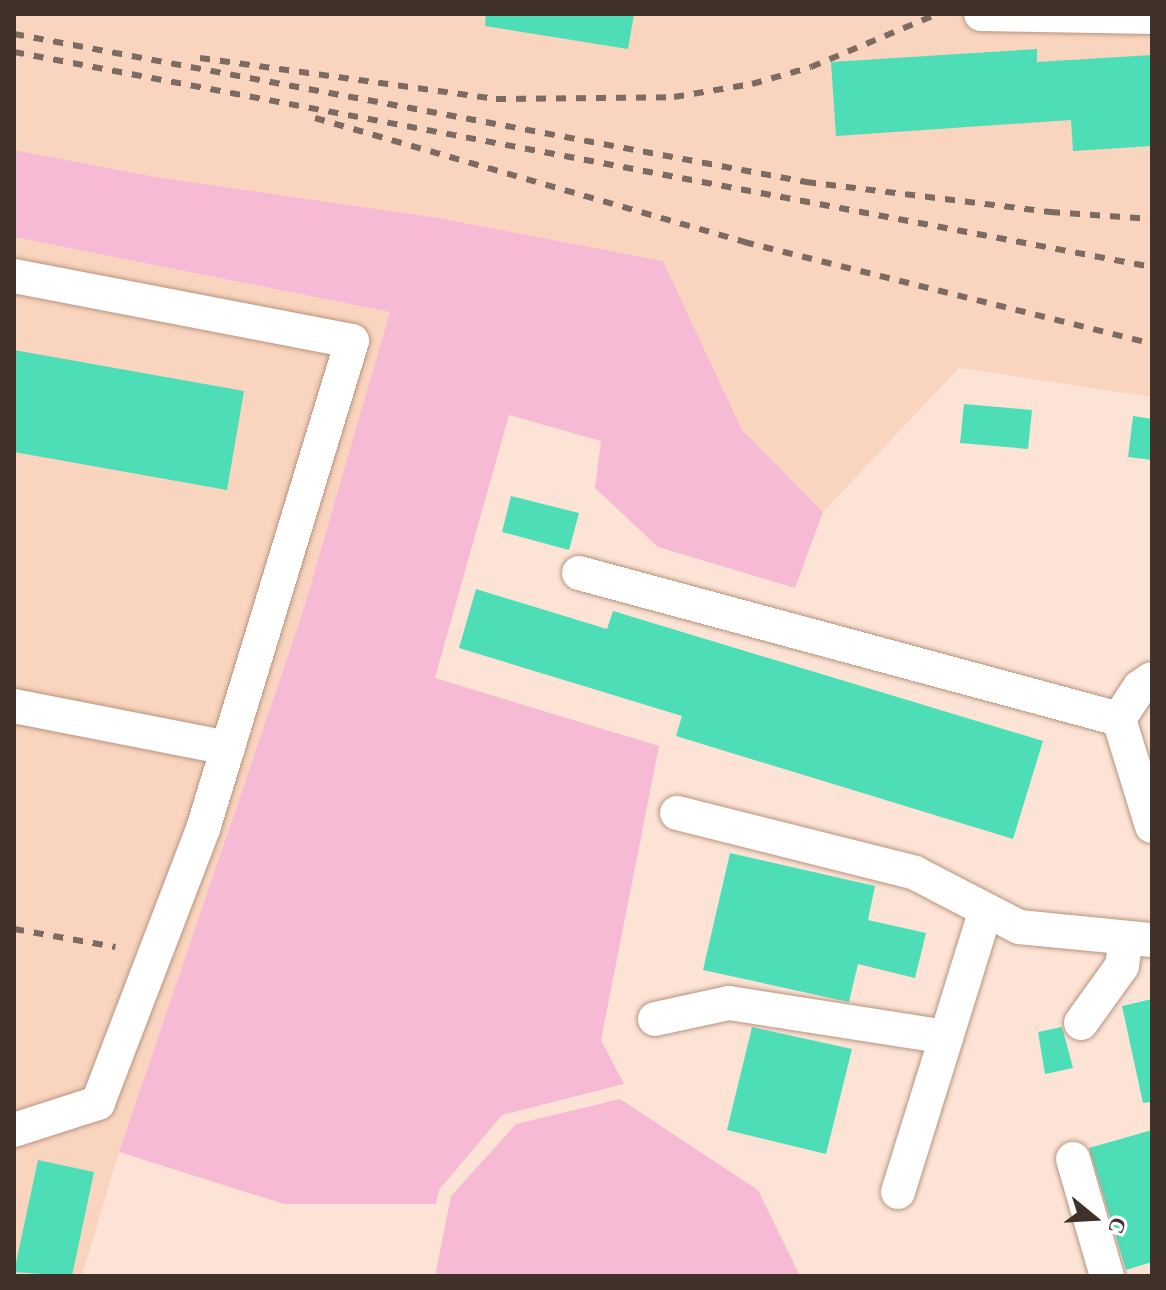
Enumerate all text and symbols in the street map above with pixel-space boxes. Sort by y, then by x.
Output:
north arrow [1054,1178,1134,1258]
text: С [1103,1214,1132,1237]

